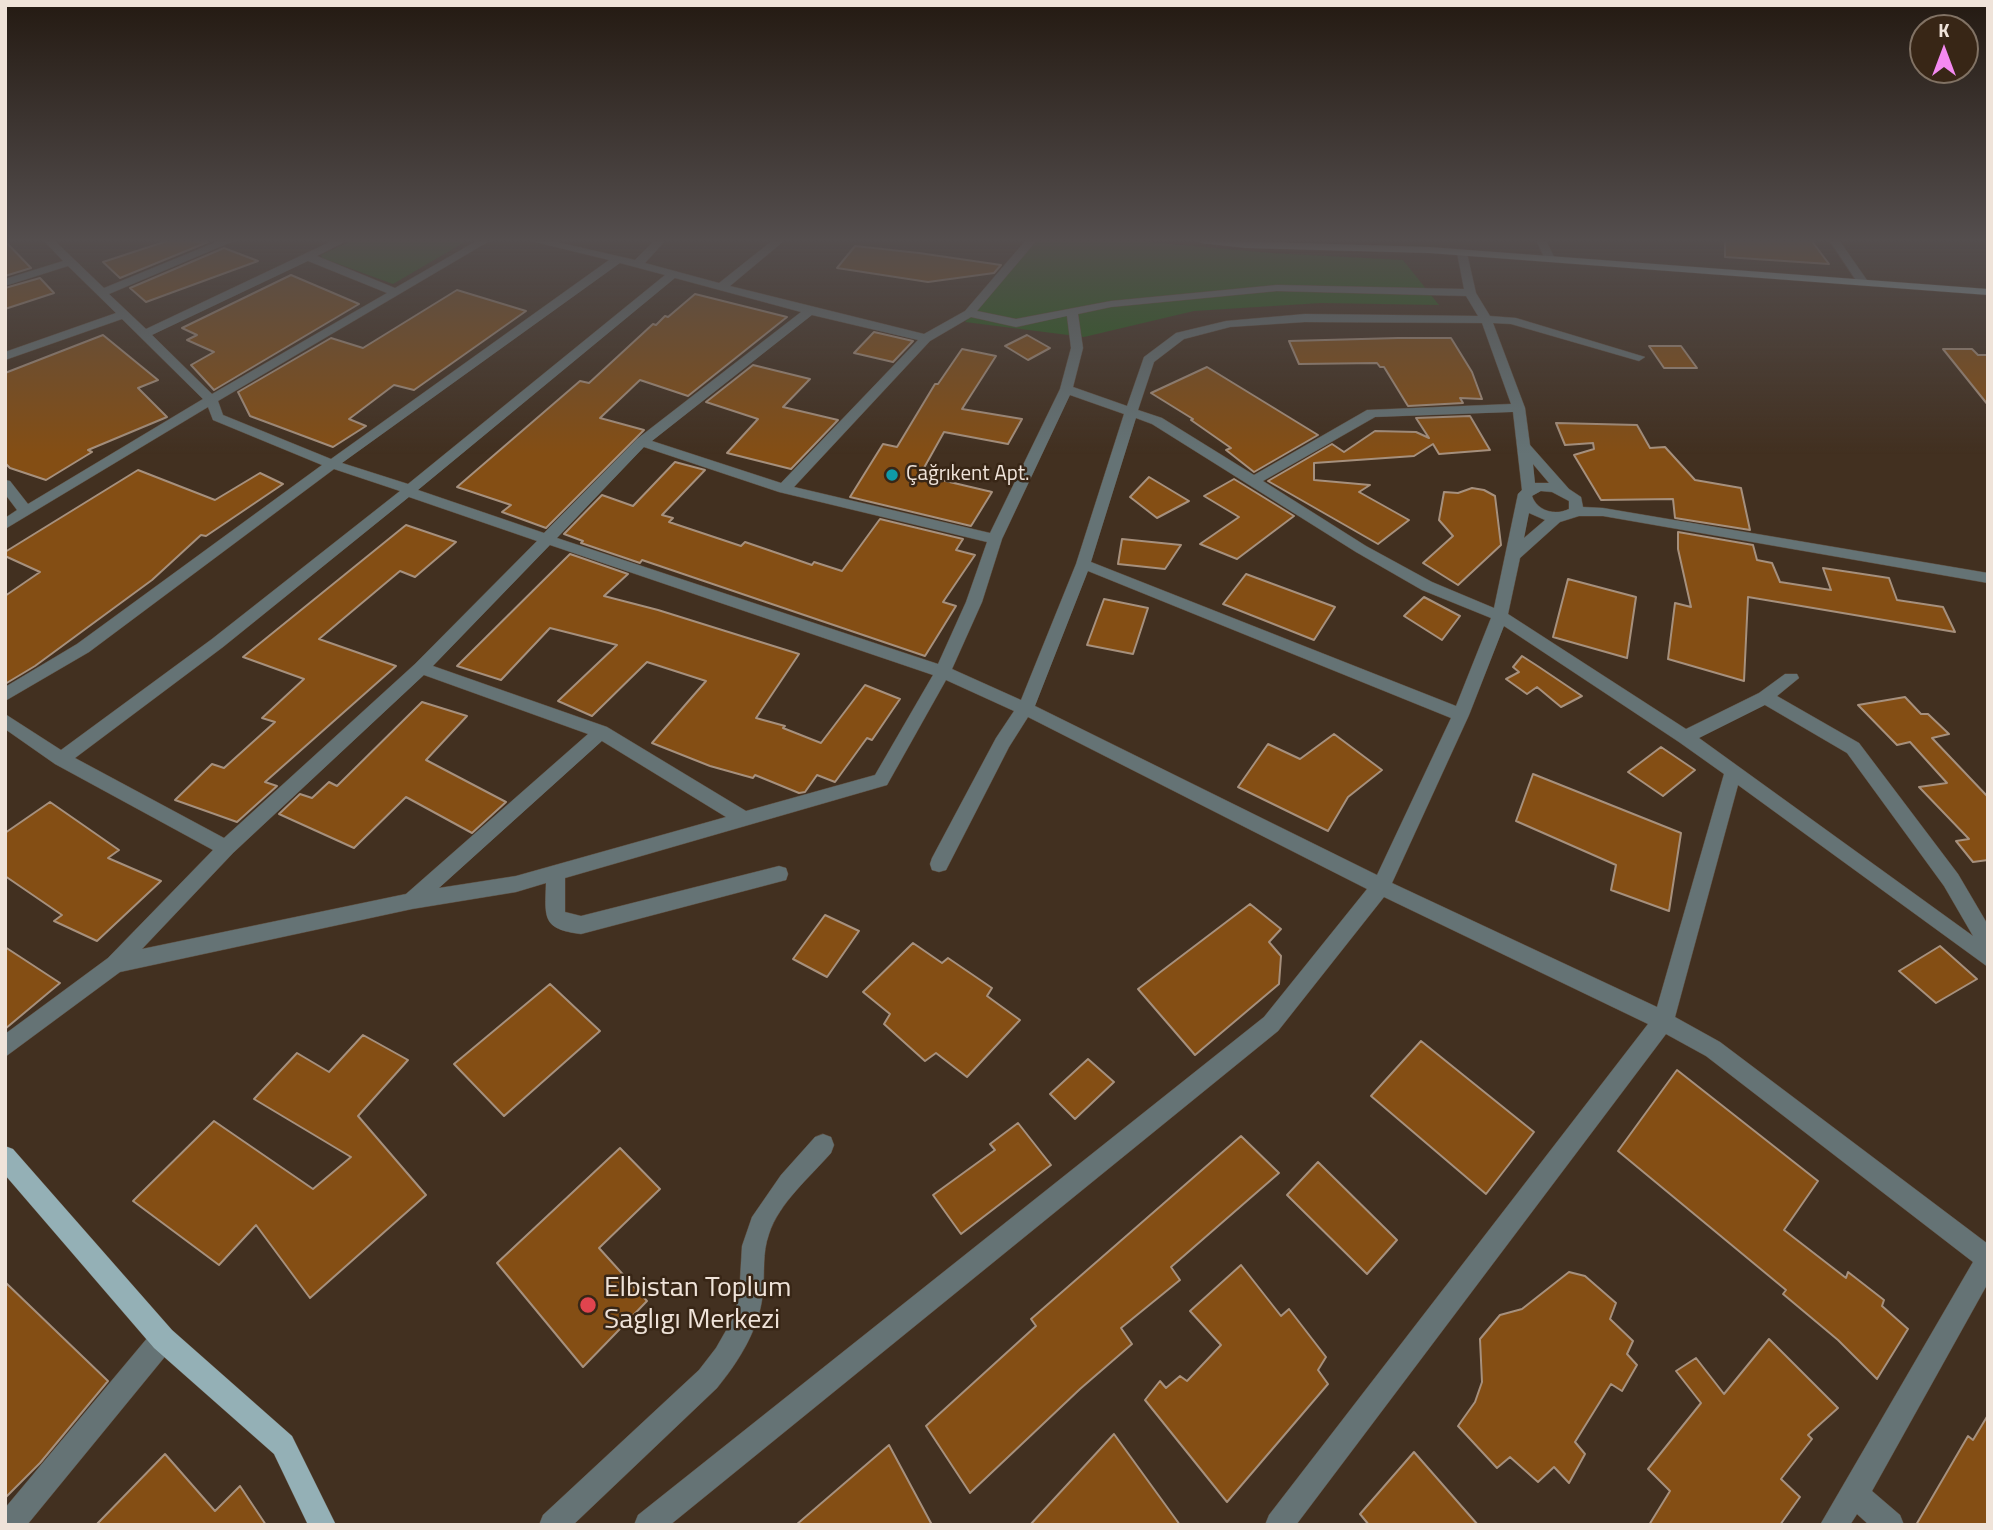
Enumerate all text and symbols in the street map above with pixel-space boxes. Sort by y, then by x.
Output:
north arrow [1909,14,1979,84]
text: K [1938,15,1950,44]
place label: Çağrıkent Apt. [906,462,1030,488]
marker: Çağrıkent Apt. [884,467,900,483]
place label: Elbistan Toplum Saglıgı Merkezi [604,1272,791,1338]
marker: Elbistan Toplum Saglıgı Merkezi [578,1295,598,1315]

